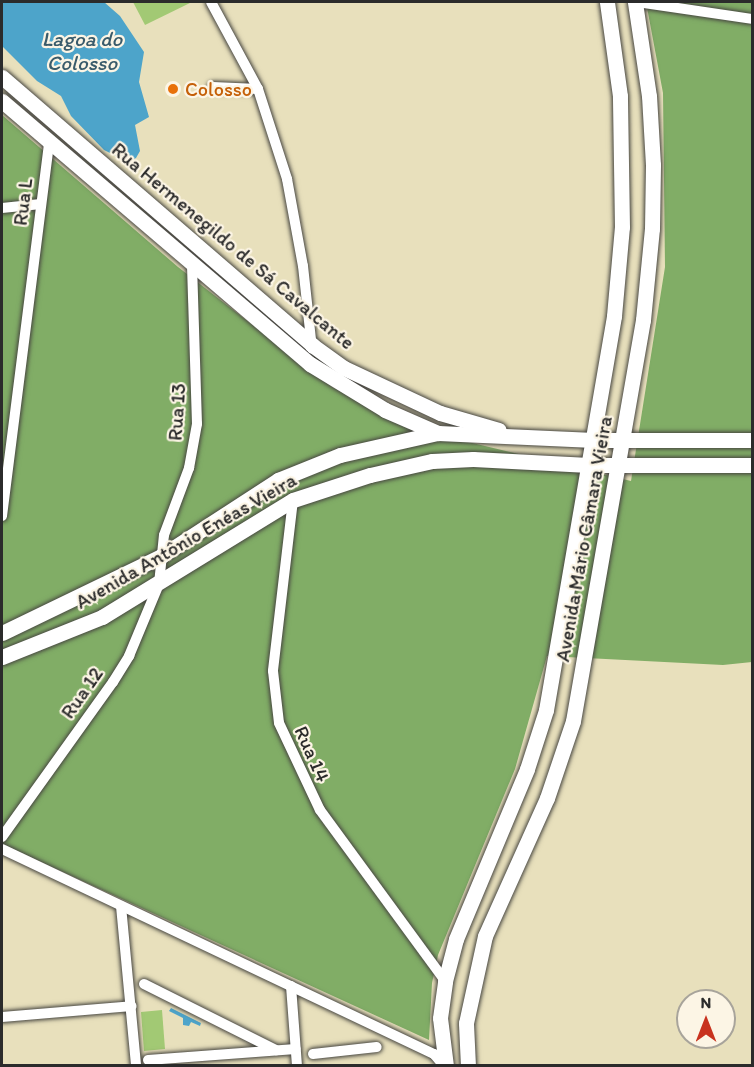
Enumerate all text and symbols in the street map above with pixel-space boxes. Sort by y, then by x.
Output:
water label: Lagoa do Colosso [42,26,122,76]
place label: Colosso [185,77,252,101]
marker: Colosso [166,82,180,96]
street label: Rua Hermenegildo de Sá Cavalcante [107,137,359,355]
street label: Rua L [8,177,38,227]
street label: Rua 13 [163,382,191,442]
street label: Avenida Mário Câmara Vieira [551,414,617,664]
street label: Avenida Antônio Enéas Vieira [71,468,301,614]
street label: Rua 12 [56,663,108,723]
street label: Rua 14 [289,722,335,786]
north arrow [676,989,736,1049]
text: N [701,993,711,1012]

